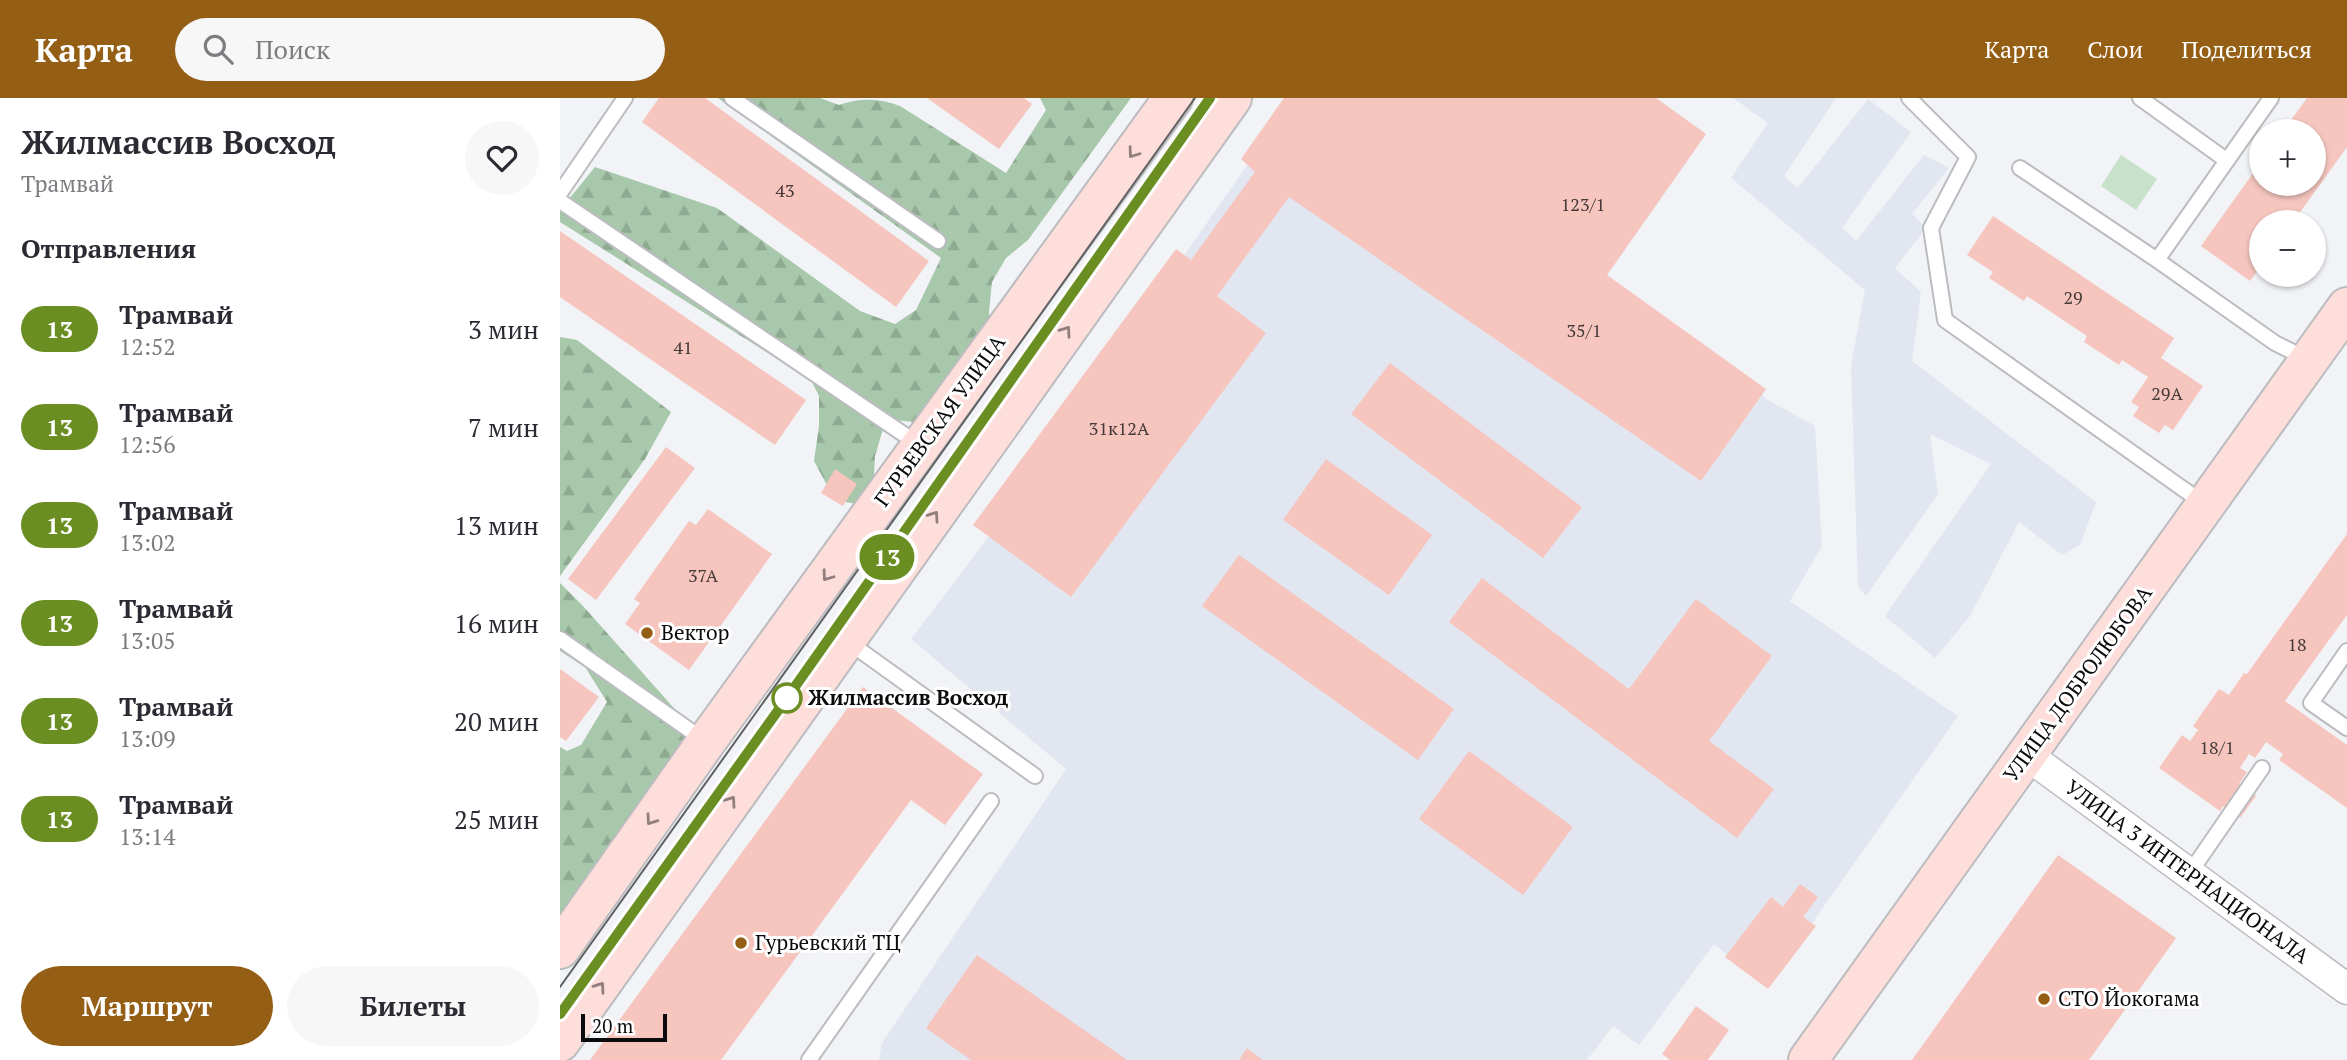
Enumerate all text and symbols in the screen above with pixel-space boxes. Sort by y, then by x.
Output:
search box [175,18,665,81]
text: Карта [35,28,133,71]
icon: search [199,30,237,68]
text: Поиск [255,32,330,66]
text: Карта [1984,33,2049,65]
text: Слои [2087,33,2143,65]
text: Поделиться [2181,33,2312,65]
map controls [2249,119,2326,287]
button: + [2249,119,2326,196]
text: Жилмассив Восход [21,120,336,163]
button: heart [465,121,539,195]
one-way arrow [1129,145,1141,158]
text: Трамвай [21,168,114,199]
house number: 43 [775,178,795,202]
house number: 123/1 [1561,192,1605,216]
button: − [2249,210,2326,287]
text: Отправления [21,231,196,265]
house number: 29 [2063,285,2083,309]
text: Трамвай [119,297,233,331]
text: 3 мин [468,312,539,346]
text: 13 [46,313,73,345]
house number: 35/1 [1567,318,1601,342]
one-way arrow [1058,326,1070,339]
street label: ГУРЬЕВСКАЯ УЛИЦА [867,328,1011,512]
text: 12:52 [119,331,176,362]
house number: 41 [673,335,693,359]
house number: 29А [2151,381,2183,405]
text: Трамвай [119,395,233,429]
text: 7 мин [468,410,539,444]
text: 13 [46,411,73,443]
house number: 31к12А [1089,416,1150,440]
text: 12:56 [119,429,176,460]
text: Трамвай [119,493,233,527]
text: 13 мин [454,508,539,542]
text: 13 [46,509,73,541]
one-way arrow [926,511,938,524]
text: 13:02 [119,527,176,558]
line badge: 13 [856,534,918,580]
text: 13 [873,541,901,573]
house number: 37А [688,563,719,587]
one-way arrow [823,568,835,581]
street label: УЛИЦА ДОБРОЛЮБОВА [1997,579,2158,787]
text: Трамвай [119,591,233,625]
text: 16 мин [454,606,539,640]
text: 13 [46,607,73,639]
place label: Вектор [661,618,730,646]
text: 13:05 [119,625,176,656]
marker: Вектор [639,625,655,641]
house number: 18 [2287,632,2307,656]
marker: Жилмассив Восход [772,683,802,713]
place label: Жилмассив Восход [808,683,1009,711]
text: Трамвай [119,689,233,723]
text: 20 мин [454,704,539,738]
text: 13 [46,705,73,737]
text: 13:09 [119,723,176,754]
house number: 18/1 [2200,735,2234,759]
street label: УЛИЦА 3 ИНТЕРНАЦИОНАЛА [2060,773,2316,970]
text: Трамвай [119,787,233,821]
one-way arrow [723,796,735,809]
text: 25 мин [454,802,539,836]
text: 13 [46,803,73,835]
one-way arrow [647,812,659,825]
text: 13:14 [119,821,176,852]
place label: Гурьевский ТЦ [755,928,901,956]
marker: Гурьевский ТЦ [733,935,749,951]
button: Маршрут [21,966,273,1046]
button: Билеты [287,966,539,1046]
one-way arrow [591,982,604,995]
place label: СТО Йокогама [2058,984,2200,1012]
marker: СТО Йокогама [2036,991,2052,1007]
scale bar [581,1011,667,1043]
text: 20 m [592,1013,633,1038]

